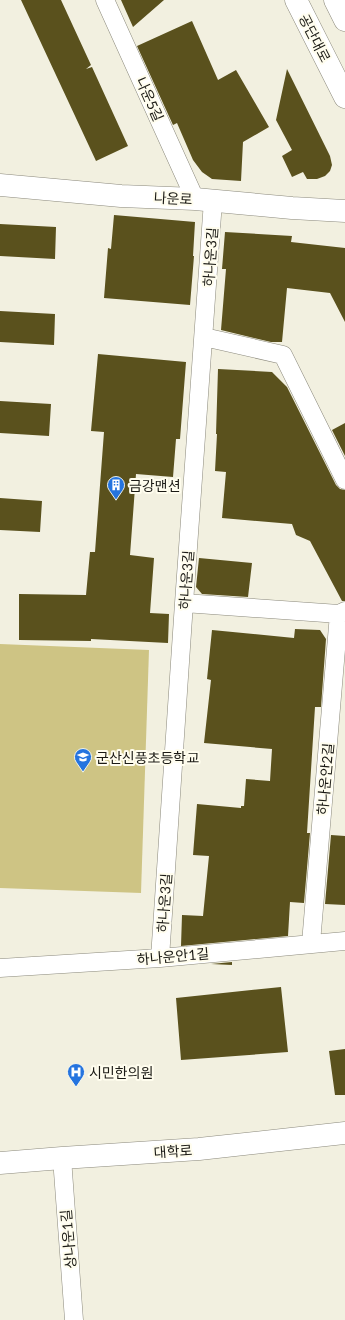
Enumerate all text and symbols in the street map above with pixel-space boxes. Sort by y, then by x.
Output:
street label: 공단대로 [296,11,334,65]
street label: 나운5길 [133,74,167,124]
street label: 나운로 [153,189,193,208]
street label: 하나운3길 [199,227,221,287]
building icon: 금강맨션 [106,475,126,500]
place label: 금강맨션 [129,477,181,494]
street label: 하나운3길 [175,550,197,610]
street label: 하나운안2길 [313,742,337,816]
school or university icon: 군산신풍초등학교 [73,747,93,772]
place label: 군산신풍초등학교 [96,749,199,766]
street label: 하나운3길 [153,873,175,933]
street label: 하나운안1길 [136,944,210,968]
hospital icon: 시민한의원 [66,1062,86,1087]
place label: 시민한의원 [89,1064,153,1081]
street label: 대학로 [153,1141,193,1161]
street label: 상나운1길 [57,1209,79,1269]

